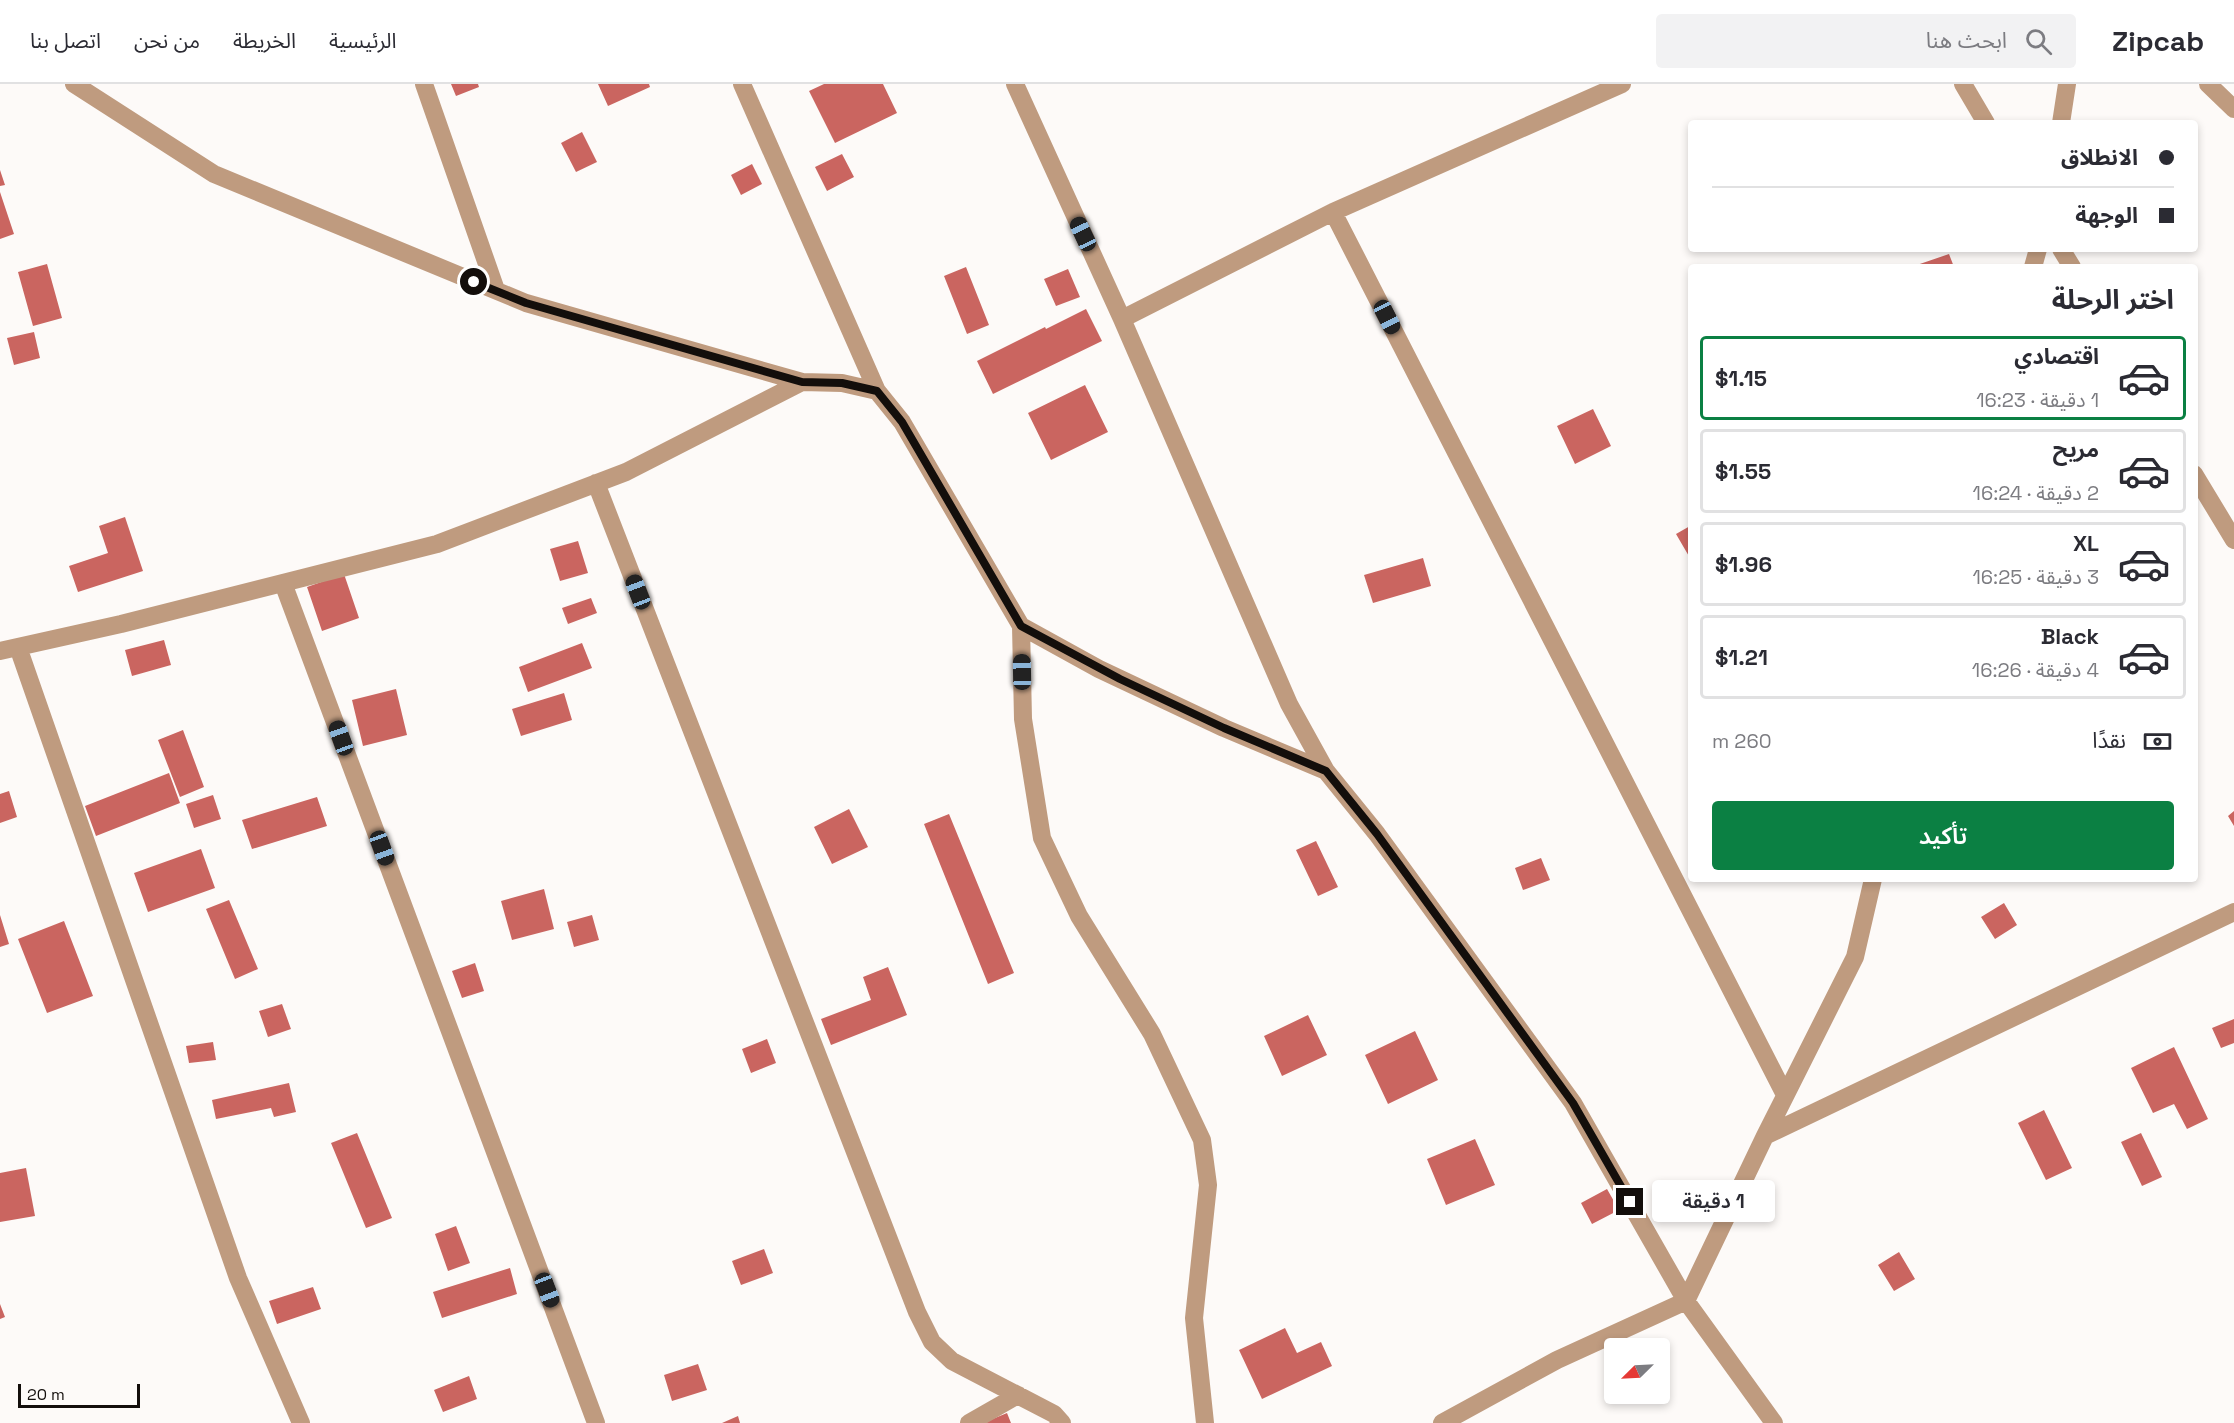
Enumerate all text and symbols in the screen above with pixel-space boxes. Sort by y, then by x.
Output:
search box [1656,14,2076,68]
text: Zipcab [2112,23,2204,59]
icon: search [2022,25,2055,58]
text: ابحث هنا [1926,26,2007,54]
text: اتصل بنا [30,27,101,54]
text: من نحن [134,27,200,54]
text: الخريطة [233,27,296,54]
text: الرئيسية [329,27,396,54]
text: الانطلاق [2061,143,2138,171]
text: الوجهة [2075,201,2138,229]
car [1067,214,1099,254]
route start [460,268,487,295]
text: اختر الرحلة [2052,282,2174,317]
car [1371,297,1403,337]
text: اقتصادي [2014,342,2099,370]
icon: car [2117,351,2171,405]
text: $1.15 [1715,364,1767,392]
text: 1 دقيقة · 16:23 [1976,387,2099,413]
text: مريح [2053,435,2099,463]
icon: car [2117,444,2171,498]
text: $1.55 [1715,457,1771,485]
text: 2 دقيقة · 16:24 [1973,480,2099,506]
text: XL [2073,529,2099,557]
icon: car [2117,537,2171,591]
text: $1.96 [1715,550,1772,578]
text: 3 دقيقة · 16:25 [1972,564,2099,590]
car [623,572,653,612]
text: Black [2041,622,2099,650]
icon: car [2117,630,2171,684]
text: $1.21 [1715,643,1768,671]
car [1013,654,1031,690]
text: 4 دقيقة · 16:26 [1972,657,2099,683]
car [326,718,356,758]
icon: cash [2141,725,2174,758]
text: نقدًا [2092,726,2126,754]
text: 260 m [1712,728,1771,754]
button: تأكيد [1712,801,2174,870]
car [367,828,397,868]
callout: 1 دقيقة [1651,1181,1774,1223]
route end [1616,1188,1643,1215]
text: 1 دقيقة [1682,1188,1745,1214]
car [532,1270,562,1310]
north arrow [1604,1338,1670,1404]
map controls [1604,1338,1670,1404]
scale bar [18,1381,140,1408]
text: 20 m [27,1384,65,1405]

